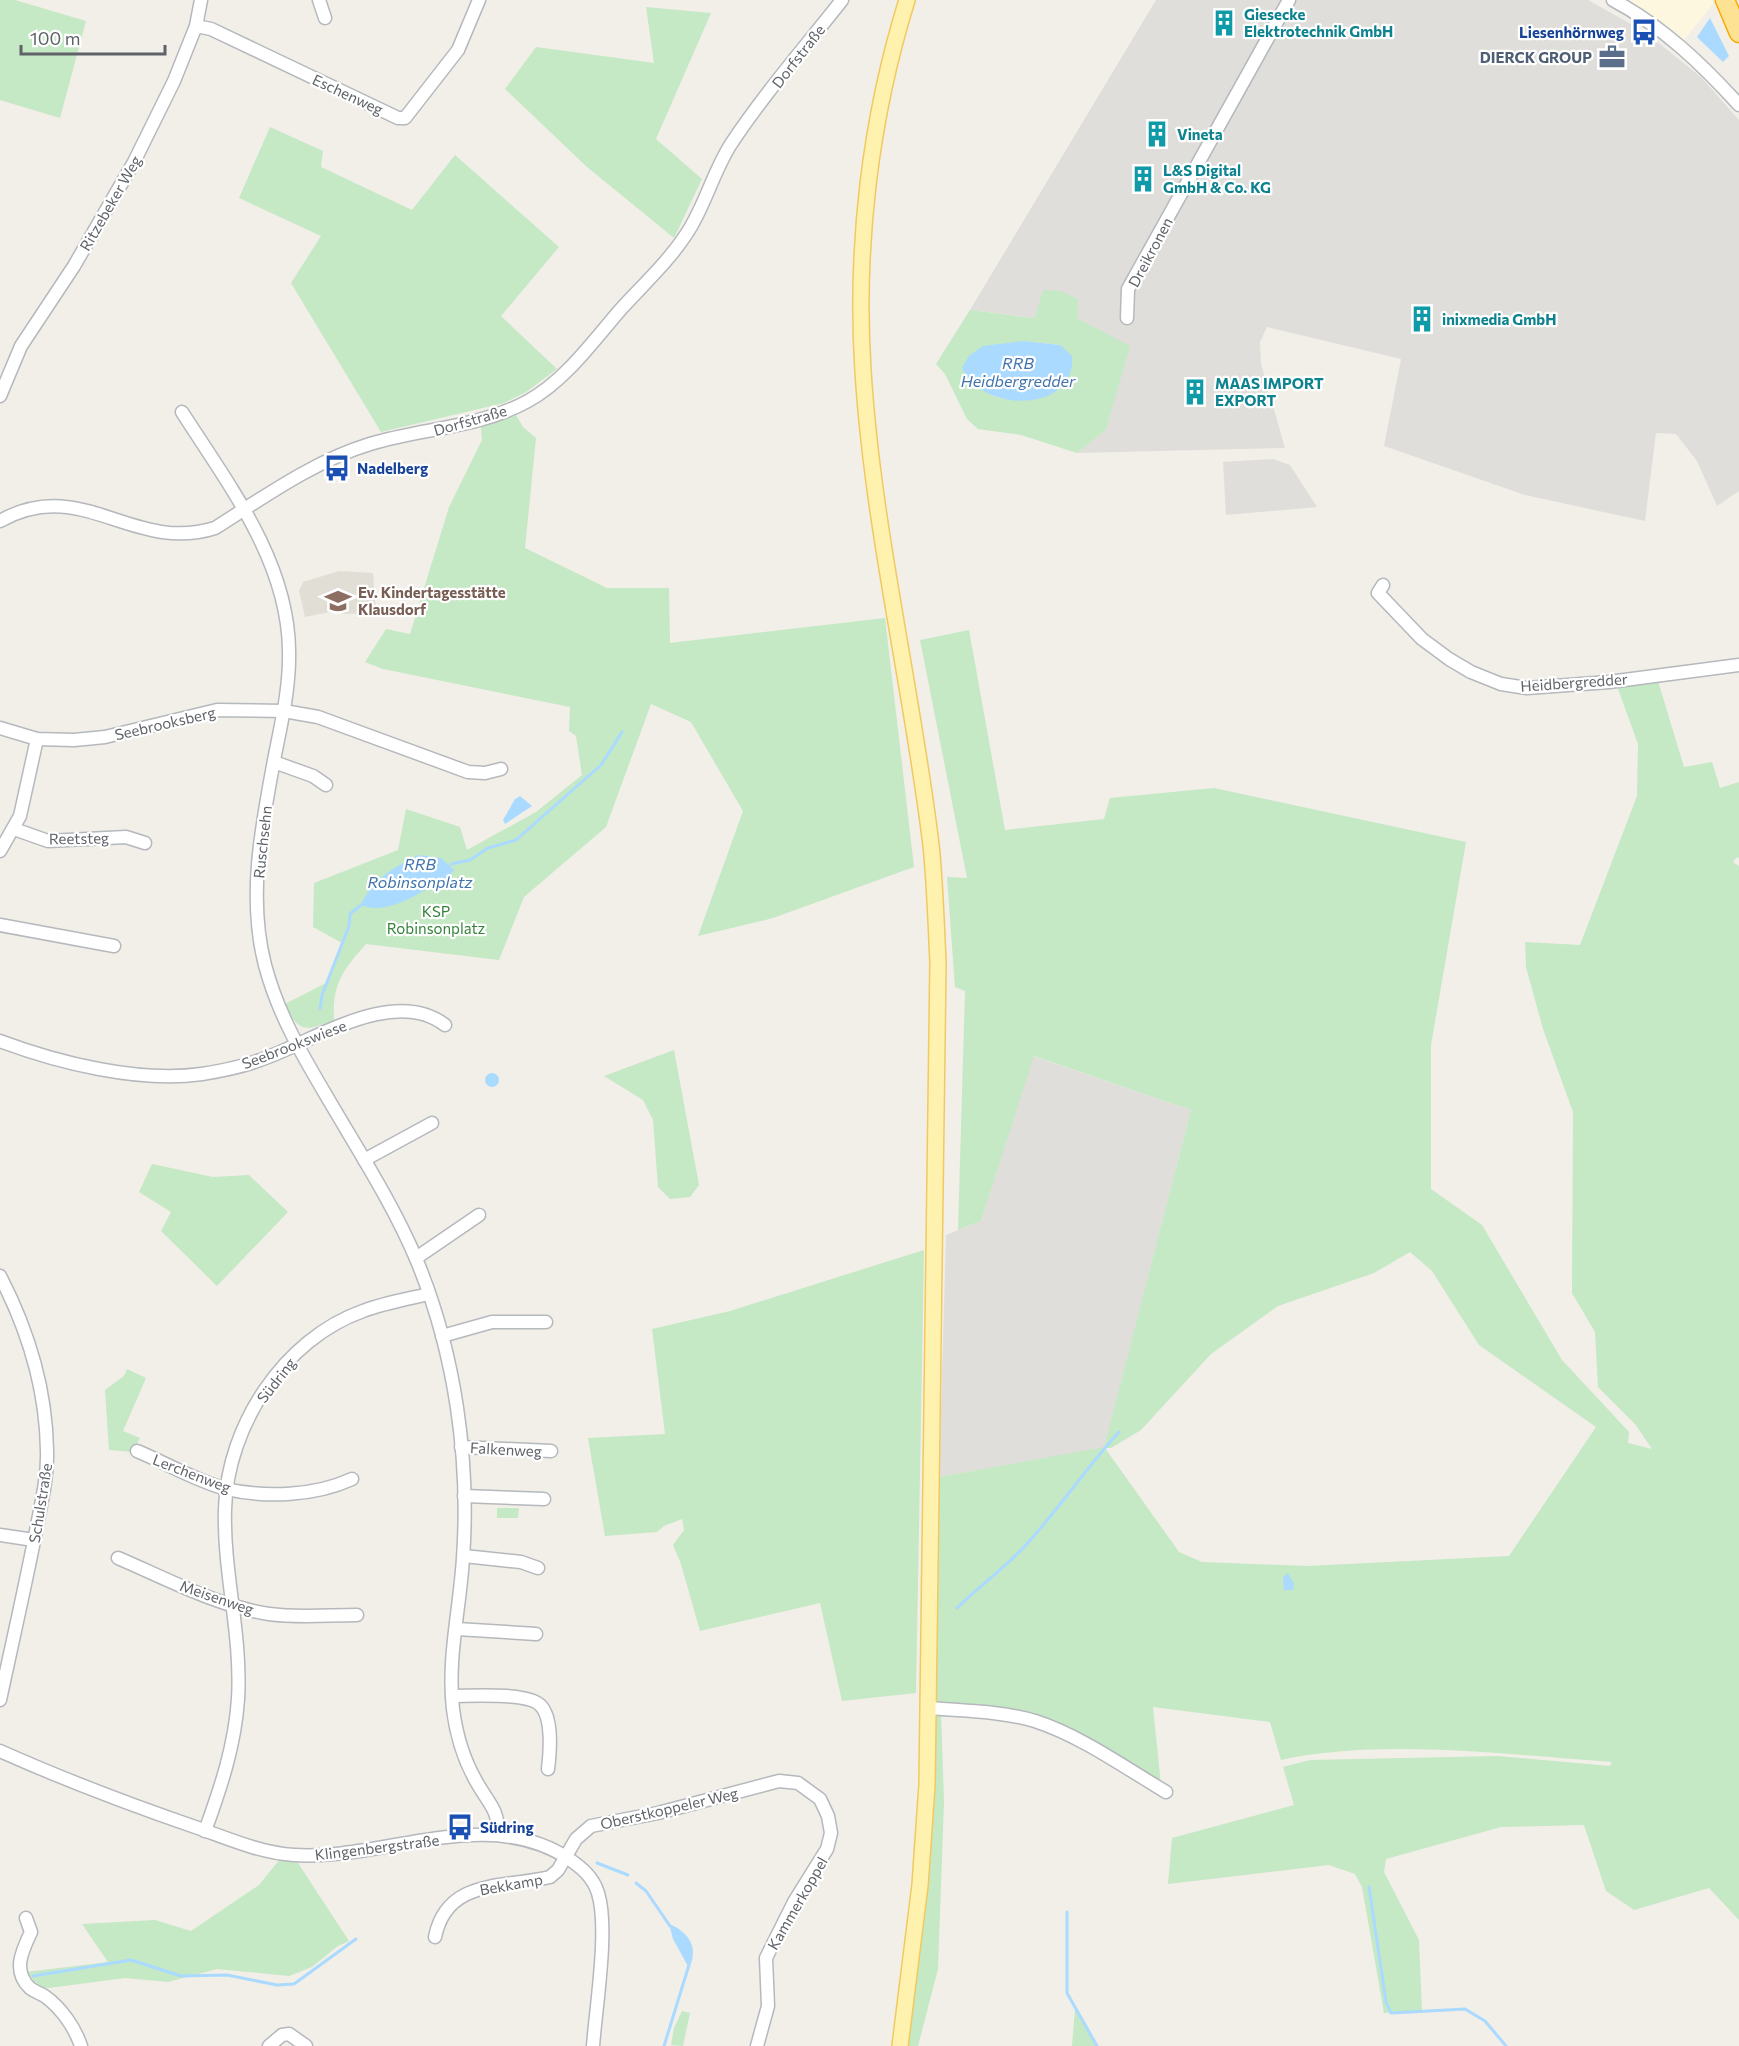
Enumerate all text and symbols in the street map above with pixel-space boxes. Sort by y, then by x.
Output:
place label: Giesecke Elektrotechnik GmbH [1244,5,1393,40]
building icon: Giesecke Elektrotechnik GmbH [1209,8,1239,38]
bus stop icon: Liesenhörnweg [1629,17,1659,47]
scale bar [21,18,165,56]
street label: Dorfstraße [768,21,828,91]
place label: Liesenhörnweg [1519,23,1624,41]
text: 100 m [30,27,80,49]
office icon: DIERCK GROUP [1597,42,1627,72]
place label: DIERCK GROUP [1480,48,1592,66]
street label: Eschenweg [310,70,386,118]
building icon: Vineta [1142,119,1172,149]
place label: Vineta [1177,125,1223,143]
street label: Ritzebeker Weg [75,152,145,254]
place label: L&S Digital GmbH & Co. KG [1163,161,1271,196]
building icon: L&S Digital GmbH & Co. KG [1128,164,1158,194]
street label: Dreikronen [1124,214,1176,290]
building icon: inixmedia GmbH [1407,304,1437,334]
place label: inixmedia GmbH [1442,310,1556,328]
water label: RRB Heidbergredder [961,353,1076,390]
place label: MAAS IMPORT EXPORT [1215,374,1324,409]
building icon: MAAS IMPORT EXPORT [1180,377,1210,407]
street label: Dorfstraße [431,401,509,439]
bus stop icon: Nadelberg [322,453,352,483]
place label: Nadelberg [357,459,428,477]
place label: Ev. Kindertagesstätte Klausdorf [358,583,506,618]
school or university icon: Ev. Kindertagesstätte Klausdorf [323,586,353,616]
street label: Heidbergredder [1520,669,1628,695]
street label: Seebrooksberg [113,703,217,743]
street label: Ruschsehn [249,805,275,879]
street label: Reetsteg [49,828,109,848]
water label: RRB Robinsonplatz [368,854,473,891]
park label: KSP Robinsonplatz [387,902,485,937]
street label: Seebrookswiese [239,1016,349,1072]
street label: Südring [253,1354,299,1406]
street label: Falkenweg [470,1438,542,1460]
street label: Lerchenweg [150,1450,234,1496]
street label: Schulstraße [25,1462,55,1544]
street label: Meisenweg [178,1576,256,1618]
street label: Oberstkoppeler Weg [598,1783,740,1833]
bus stop icon: Südring [445,1812,475,1842]
place label: Südring [480,1818,534,1836]
street label: Klingenbergstraße [314,1830,440,1864]
street label: Kammerkoppel [763,1853,831,1953]
street label: Bekkamp [478,1870,544,1898]

